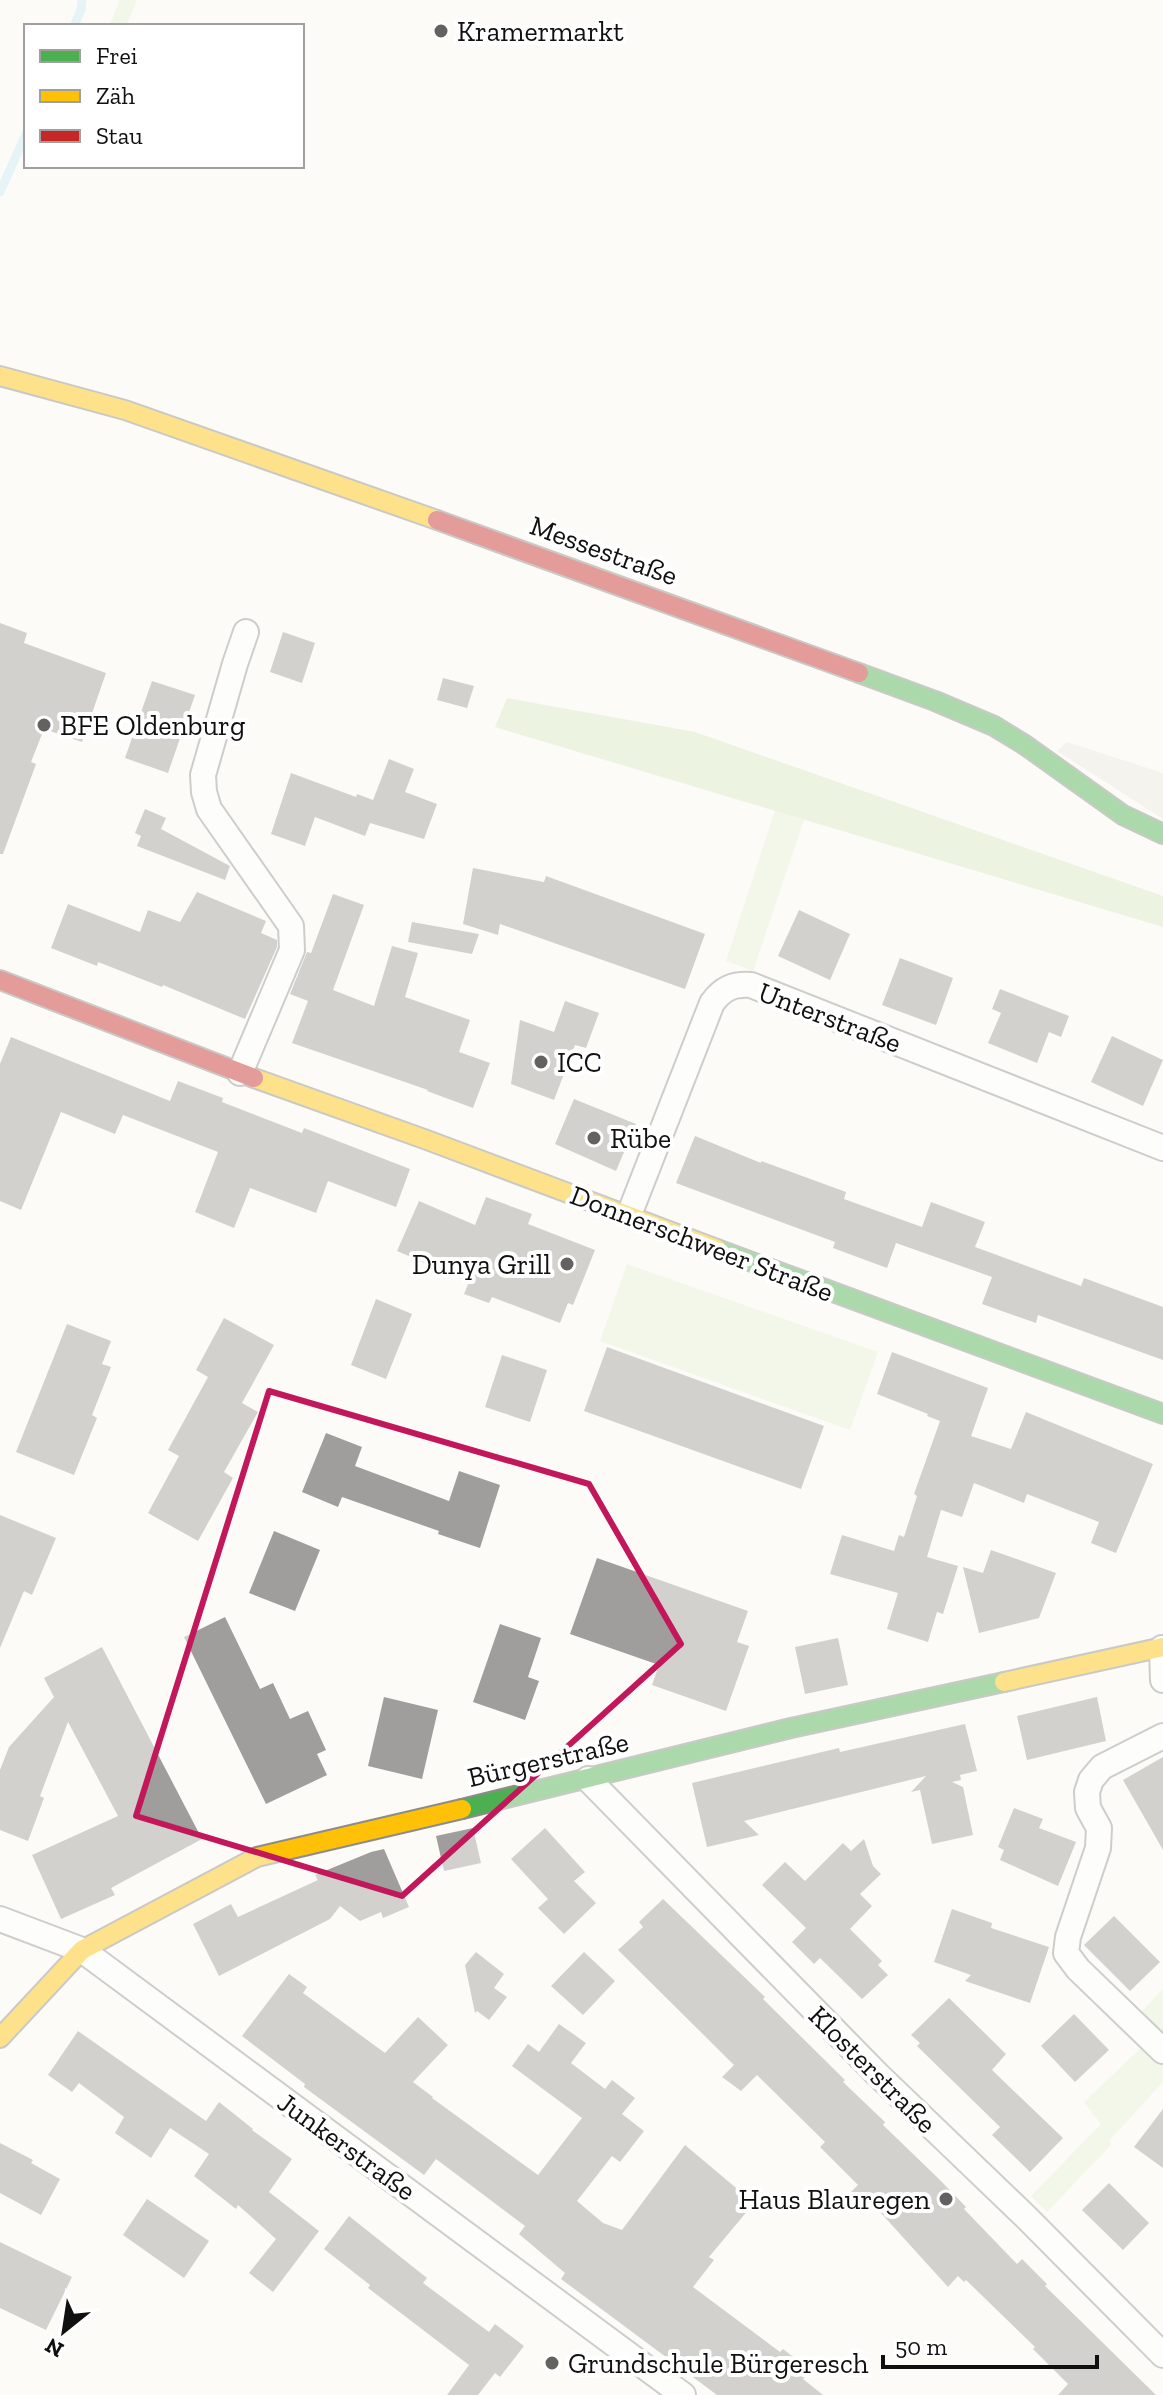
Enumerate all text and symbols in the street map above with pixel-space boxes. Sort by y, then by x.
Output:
place label: Kramermarkt [457,15,624,48]
marker: Kramermarkt [432,22,450,40]
legend [24,24,304,168]
text: Frei [96,41,138,70]
text: Zäh [96,81,135,110]
text: Stau [96,121,143,150]
street label: Messestraße [526,509,682,592]
place label: BFE Oldenburg [60,709,245,742]
marker: BFE Oldenburg [35,716,53,734]
street label: Unterstraße [754,975,906,1060]
place label: ICC [557,1046,602,1079]
marker: ICC [532,1053,550,1071]
place label: Rübe [610,1122,671,1155]
marker: Rübe [585,1129,603,1147]
street label: Donnerschweer Straße [566,1178,838,1309]
place label: Dunya Grill [412,1248,551,1281]
marker: Dunya Grill [558,1255,576,1273]
street label: Bürgerstraße [464,1725,632,1794]
street label: Klosterstraße [802,1999,943,2140]
street label: Junkerstraße [271,2085,422,2207]
place label: Haus Blauregen [738,2183,930,2216]
marker: Haus Blauregen [937,2190,955,2208]
north arrow [24,2291,104,2371]
scale bar [883,2319,1097,2369]
text: N [40,2332,68,2364]
text: 50 m [895,2332,948,2361]
place label: Grundschule Bürgeresch [568,2347,869,2380]
marker: Grundschule Bürgeresch [543,2354,561,2372]

